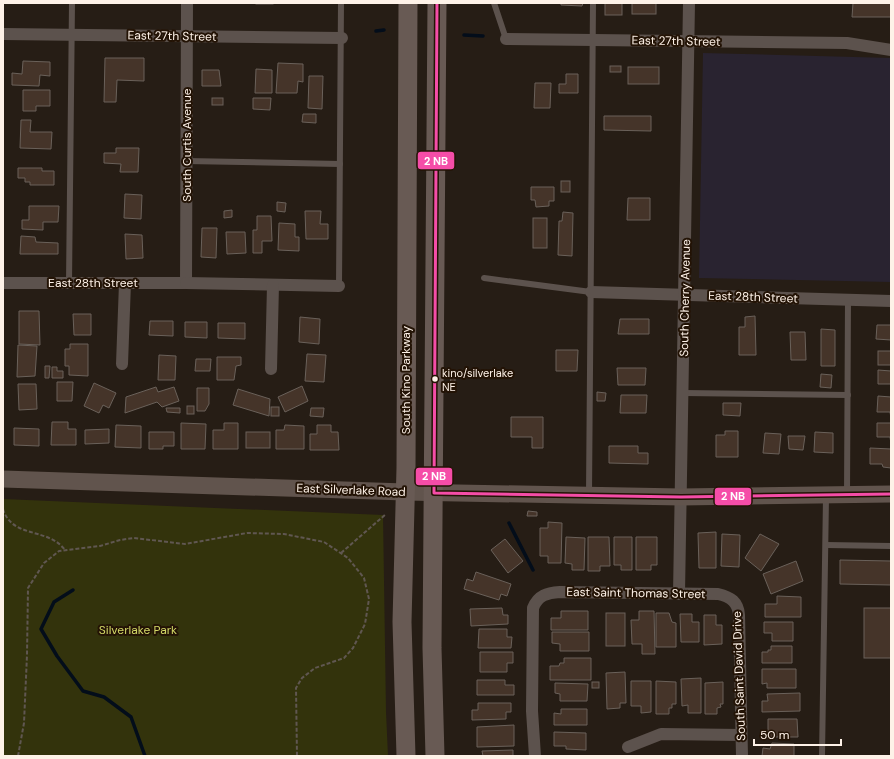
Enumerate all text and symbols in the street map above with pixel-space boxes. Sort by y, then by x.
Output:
street label: East 27th Street [127,27,217,45]
street label: East 27th Street [631,32,721,50]
street label: South Curtis Avenue [179,88,195,202]
line badge: 2 NB [417,151,455,170]
text: 2 NB [424,154,448,168]
street label: South Cherry Avenue [676,239,694,357]
street label: East 28th Street [48,275,138,291]
street label: East 28th Street [708,287,798,307]
street label: South Kino Parkway [398,325,414,434]
place label: kino/silverlake NE [442,366,513,394]
marker: kino/silverlake NE [430,374,440,384]
line badge: 2 NB [415,467,453,486]
text: 2 NB [422,469,446,483]
street label: East Silverlake Road [296,480,406,500]
line badge: 2 NB [714,487,752,506]
text: 2 NB [721,489,745,503]
street label: East Saint Thomas Street [566,584,706,602]
street label: South Saint David Drive [729,611,749,741]
park label: Silverlake Park [99,622,177,638]
scale bar [754,721,841,747]
text: 50 m [760,727,789,743]

